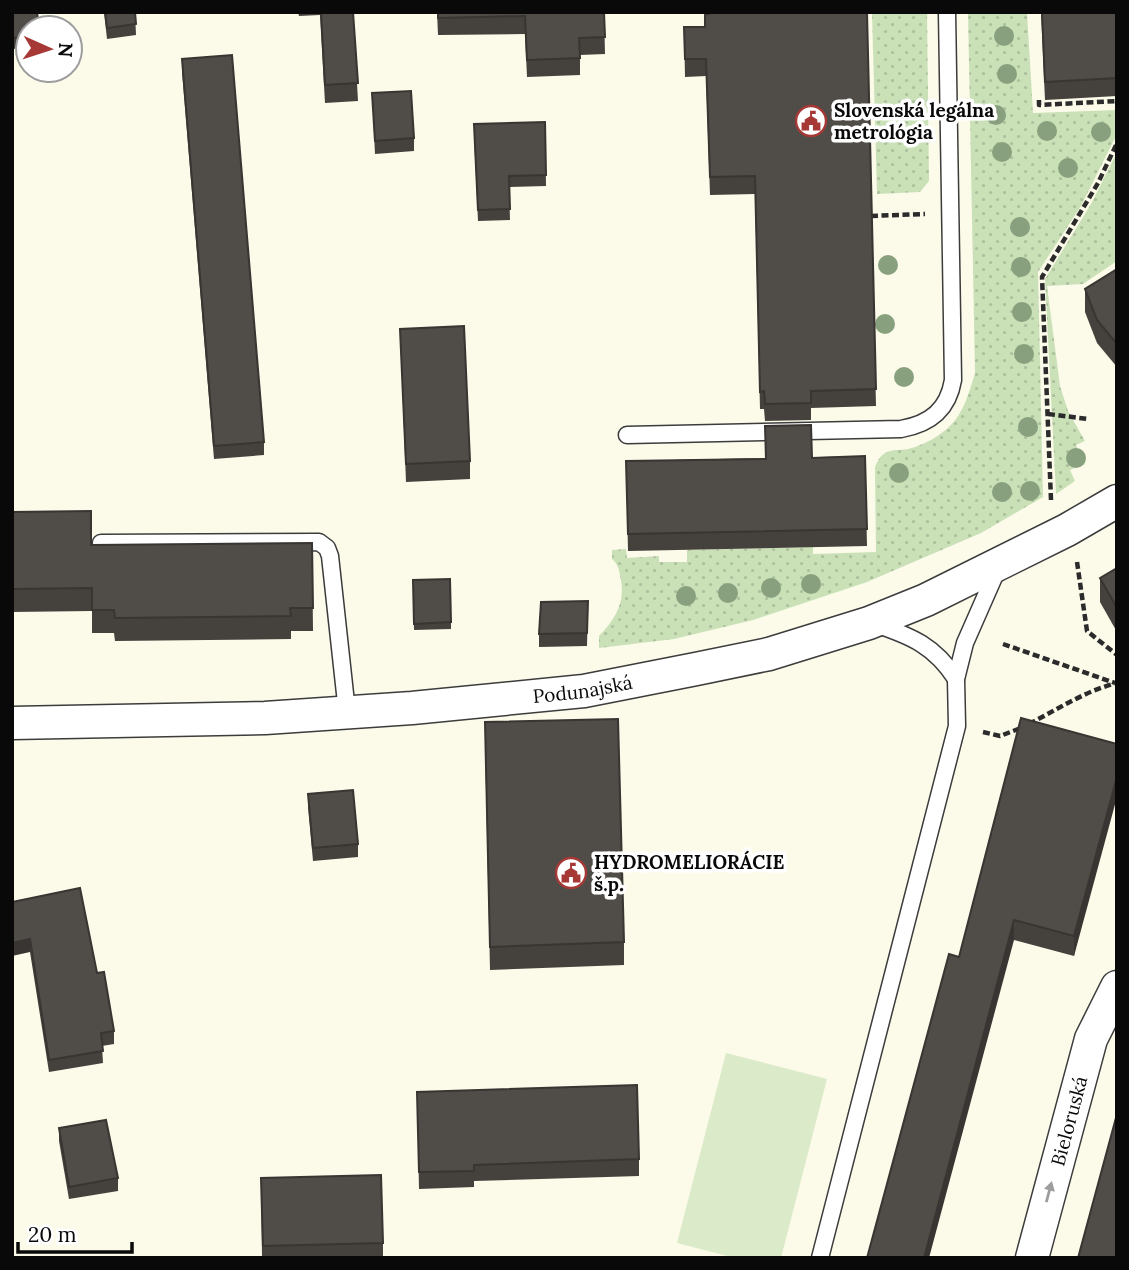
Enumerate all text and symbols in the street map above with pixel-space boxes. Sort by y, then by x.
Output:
north arrow [14,14,84,84]
text: N [54,42,78,58]
place label: Slovenská legálna metrológia [834,98,994,144]
public building icon: Slovenská legálna metrológia [794,104,828,138]
street label: Podunajská [532,670,635,708]
place label: HYDROMELIORÁCIE š.p. [594,850,785,896]
public building icon: HYDROMELIORÁCIE š.p. [554,856,588,890]
street label: Bieloruská [1045,1073,1093,1168]
one-way arrow [1044,1181,1055,1203]
scale bar [18,1210,131,1254]
text: 20 m [28,1221,77,1248]

